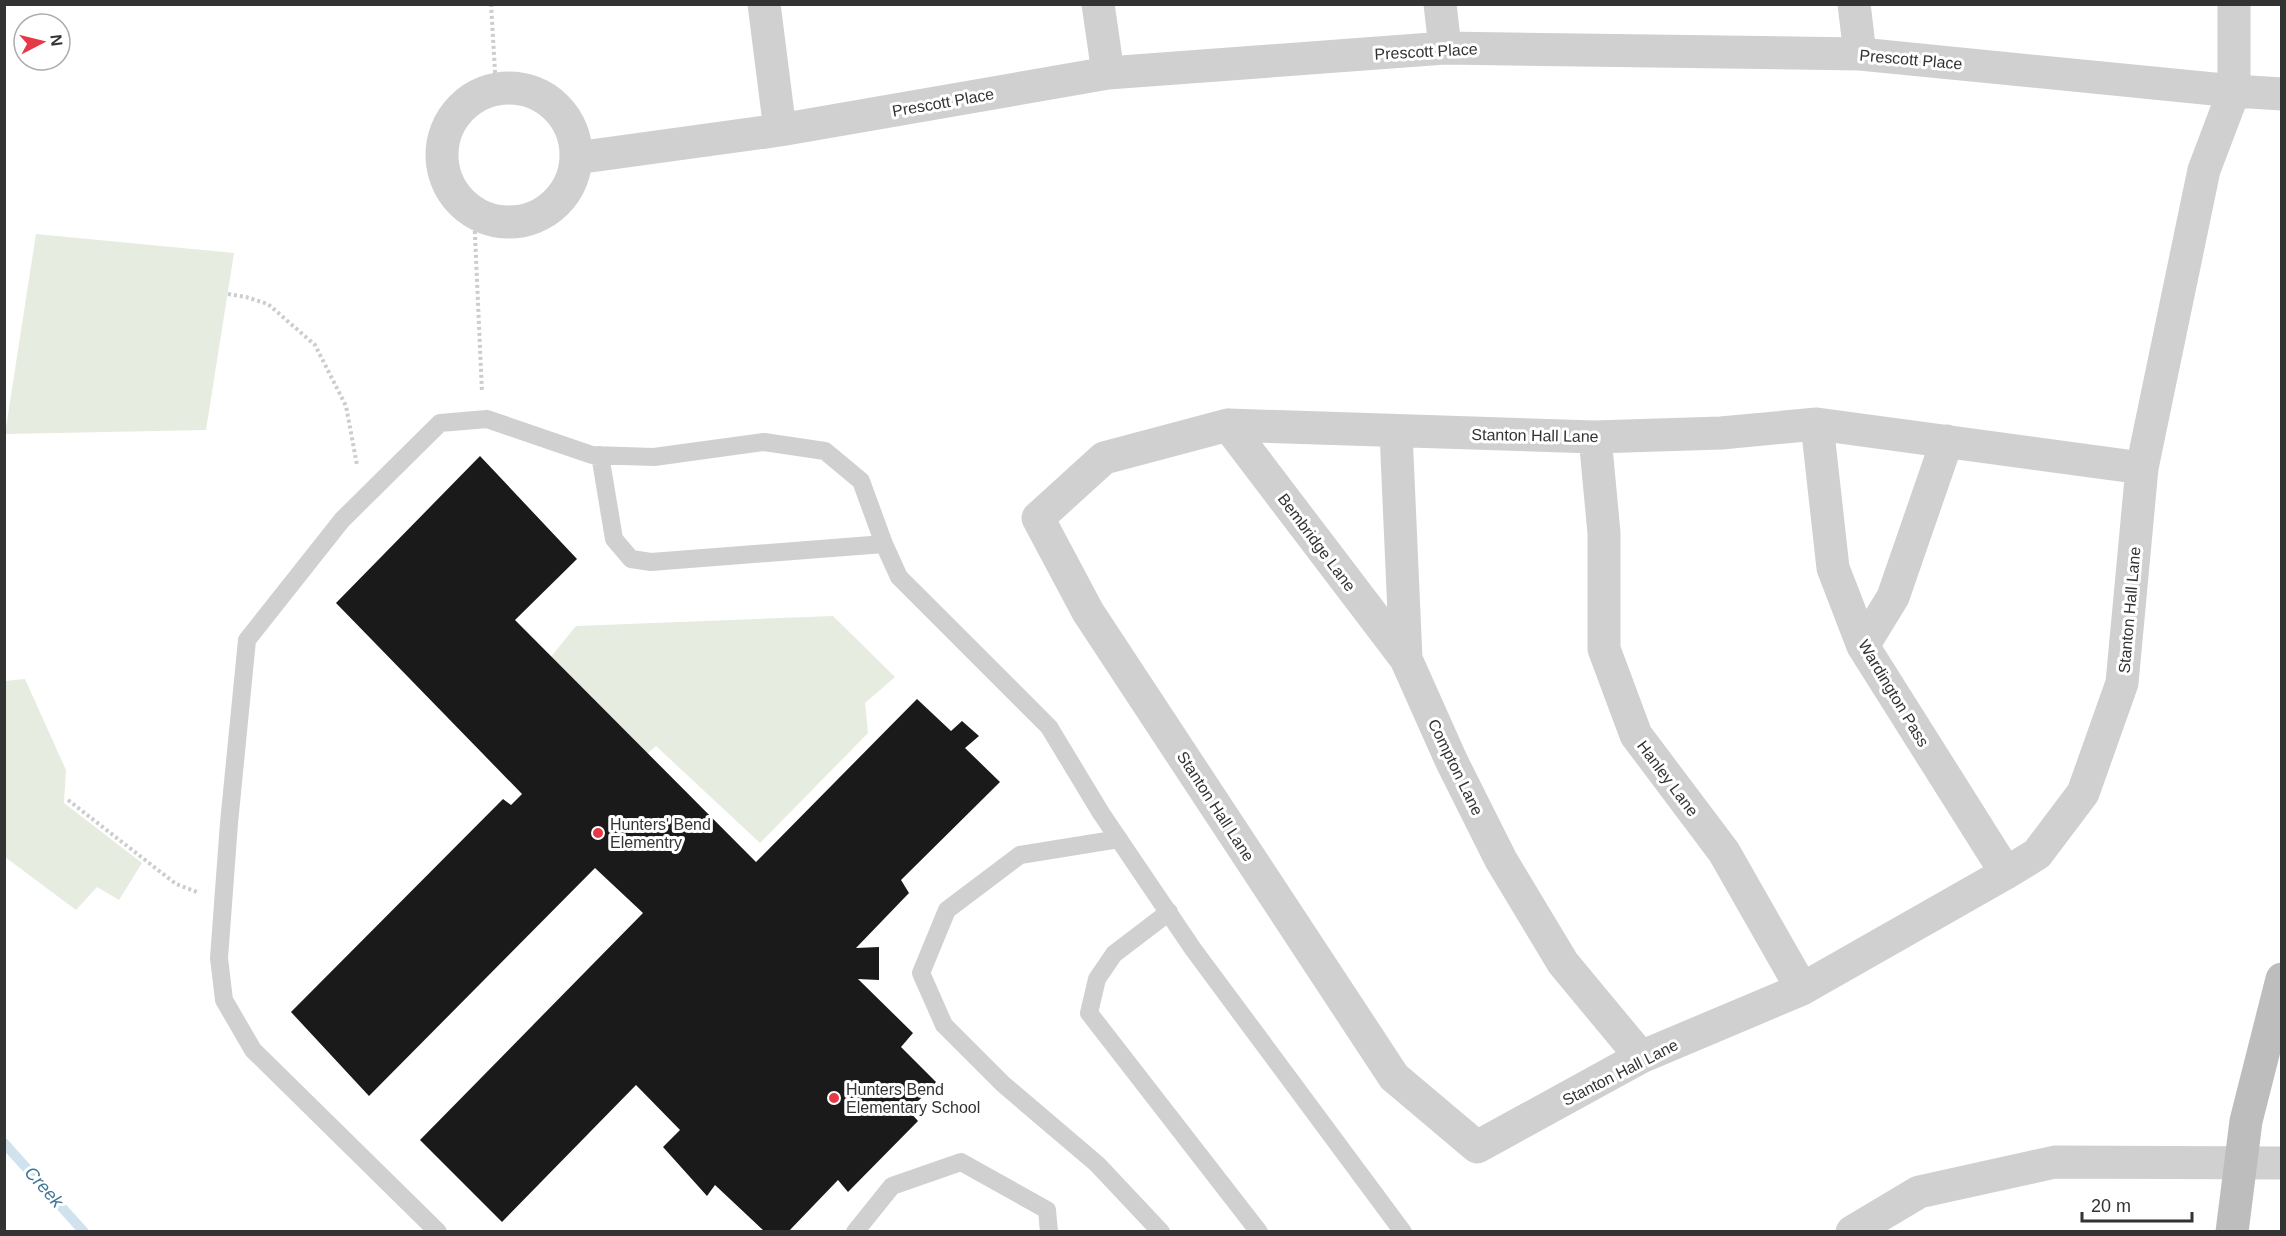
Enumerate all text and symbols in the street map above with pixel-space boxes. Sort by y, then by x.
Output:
north arrow [12,12,72,72]
text: N [47,33,66,47]
street label: Prescott Place [1374,40,1478,63]
street label: Prescott Place [1859,47,1963,72]
street label: Prescott Place [891,85,995,120]
street label: Stanton Hall Lane [1471,426,1599,445]
street label: Bembridge Lane [1274,490,1359,594]
street label: Stanton Hall Lane [2115,546,2144,674]
street label: Wardington Pass [1855,637,1932,750]
street label: Compton Lane [1425,716,1486,818]
street label: Hanley Lane [1634,737,1701,819]
street label: Stanton Hall Lane [1174,748,1257,864]
place label: Hunters' Bend Elementry [610,816,711,851]
marker: Hunters' Bend Elementry [591,826,605,840]
street label: Stanton Hall Lane [1560,1036,1681,1109]
place label: Hunters Bend Elementary School [846,1081,980,1116]
marker: Hunters Bend Elementary School [827,1091,841,1105]
water label: Creek [21,1162,68,1212]
scale bar [2082,1185,2192,1223]
text: 20 m [2091,1196,2131,1216]

